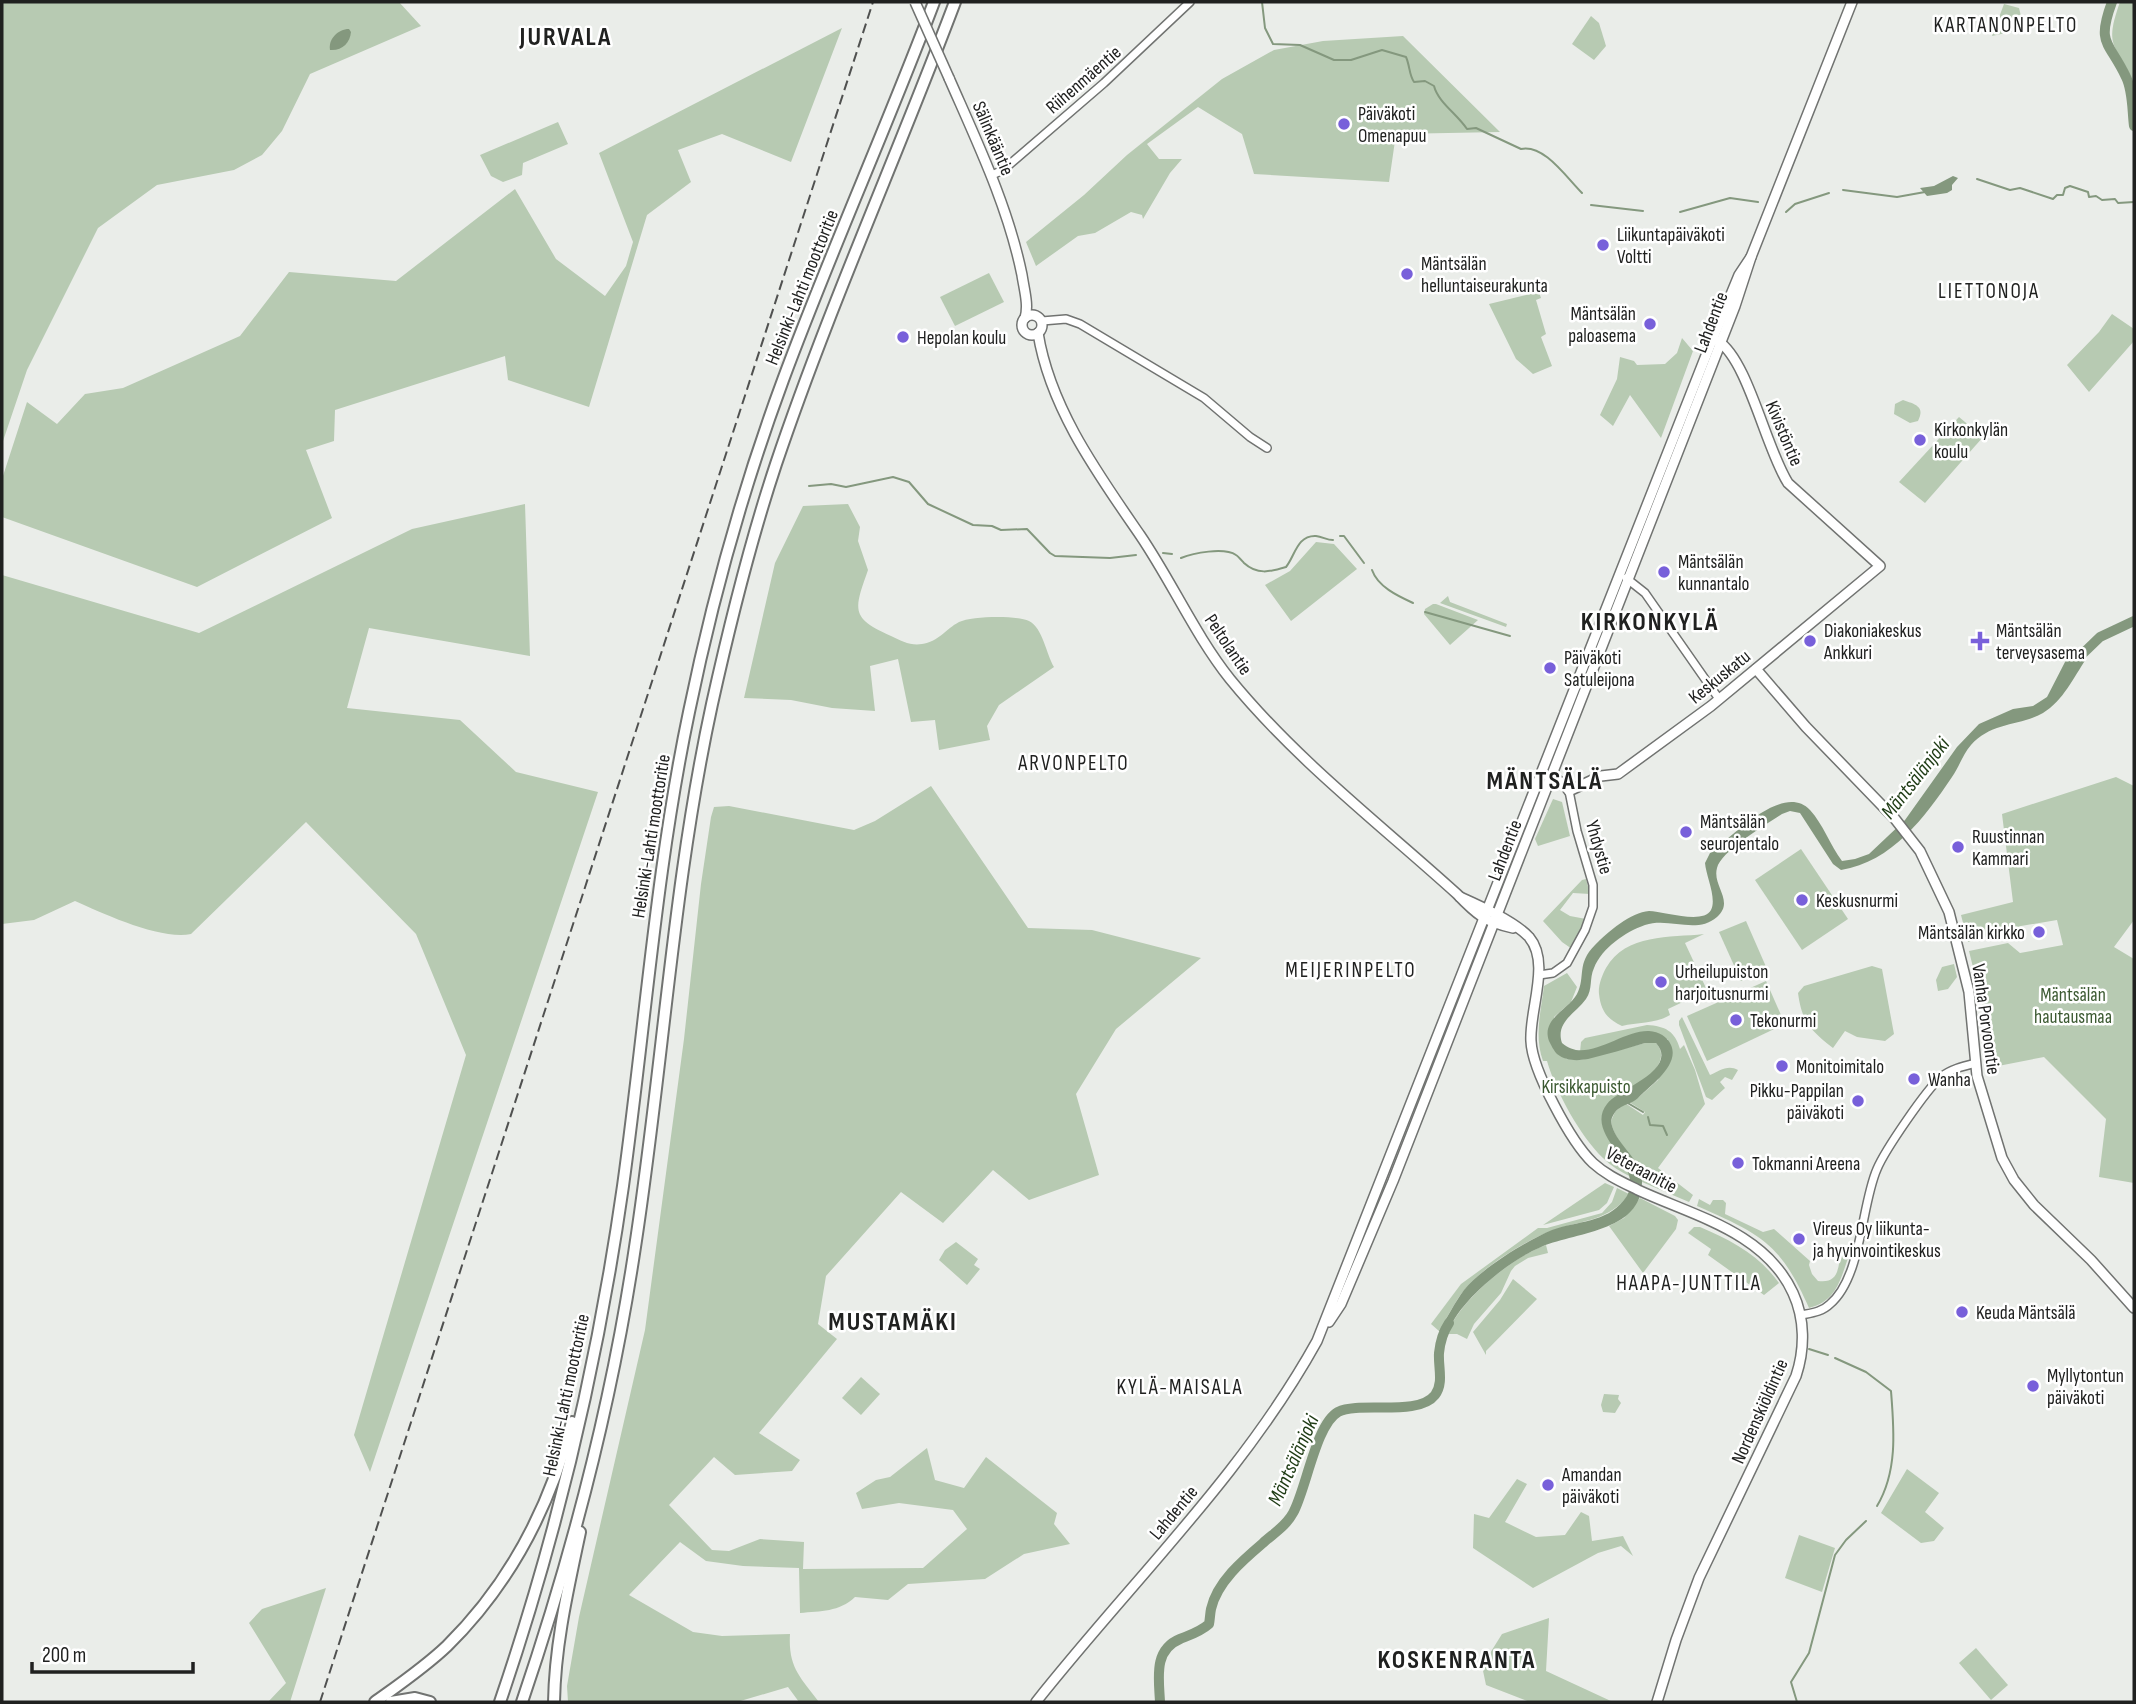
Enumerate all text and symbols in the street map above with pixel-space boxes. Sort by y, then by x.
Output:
district label: KARTANONPELTO [1934,13,2078,38]
district label: JURVALA [519,22,612,53]
street label: Riihenmäentie [1042,41,1126,119]
street label: Sälinkääntie [967,98,1018,179]
place label: Päiväkoti Omenapuu [1358,103,1426,148]
marker: Päiväkoti Omenapuu [1336,116,1352,132]
street label: Helsinki-Lahti moottoritie [761,207,844,369]
place label: Liikuntapäiväkoti Voltti [1617,224,1725,269]
marker: Liikuntapäiväkoti Voltti [1595,237,1611,253]
place label: Mäntsälän helluntaiseurakunta [1421,253,1548,298]
marker: Mäntsälän helluntaiseurakunta [1399,266,1415,282]
district label: LIETTONOJA [1938,279,2040,304]
street label: Lahdentie [1689,289,1733,356]
place label: Mäntsälän paloasema [1568,303,1636,348]
marker: Mäntsälän paloasema [1642,316,1658,332]
place label: Hepolan koulu [917,327,1006,350]
marker: Hepolan koulu [895,329,911,345]
street label: Kivistöntie [1760,397,1808,470]
place label: Kirkonkylän koulu [1934,419,2008,464]
marker: Kirkonkylän koulu [1912,432,1928,448]
place label: Mäntsälän kunnantalo [1678,551,1749,596]
marker: Mäntsälän kunnantalo [1656,564,1672,580]
district label: KIRKONKYLÄ [1581,607,1719,638]
street label: Peltolantie [1199,610,1257,680]
place label: Diakoniakeskus Ankkuri [1823,620,1922,665]
place label: Mäntsälän terveysasema [1996,620,2085,665]
marker: Mäntsälän terveysasema [1970,631,1990,651]
marker: Diakoniakeskus Ankkuri [1802,633,1818,649]
street label: Keskuskatu [1684,645,1756,709]
place label: Päiväkoti Satuleijona [1564,647,1635,692]
marker: Päiväkoti Satuleijona [1542,660,1558,676]
water label: Mäntsälänjoki [1876,732,1956,824]
district label: ARVONPELTO [1017,751,1130,776]
street label: Helsinki-Lahti moottoritie [627,753,676,920]
district label: MÄNTSÄLÄ [1487,766,1603,797]
place label: Mäntsälän seurojentalo [1700,811,1779,856]
street label: Lahdentie [1483,817,1527,884]
street label: Yhdystie [1580,818,1617,877]
marker: Mäntsälän seurojentalo [1678,824,1694,840]
place label: Ruustinnan Kammari [1972,826,2045,871]
marker: Ruustinnan Kammari [1950,839,1966,855]
place label: Keskusnurmi [1816,890,1898,913]
marker: Keskusnurmi [1794,892,1810,908]
place label: Mäntsälän kirkko [1918,922,2025,945]
marker: Mäntsälän kirkko [2031,924,2047,940]
district label: MEIJERINPELTO [1285,958,1417,983]
place label: Urheilupuiston harjoitusnurmi [1675,961,1769,1006]
street label: Vanha Porvoontie [1966,962,2005,1076]
marker: Urheilupuiston harjoitusnurmi [1653,974,1669,990]
park label: Mäntsälän hautausmaa [2034,984,2112,1029]
place label: Tekonurmi [1750,1010,1816,1033]
marker: Tekonurmi [1728,1012,1744,1028]
place label: Monitoimitalo [1796,1056,1884,1079]
marker: Monitoimitalo [1774,1058,1790,1074]
place label: Wanha [1928,1069,1971,1092]
marker: Wanha [1906,1071,1922,1087]
park label: Kirsikkapuisto [1541,1076,1631,1099]
place label: Pikku-Pappilan päiväkoti [1750,1080,1844,1125]
marker: Pikku-Pappilan päiväkoti [1850,1093,1866,1109]
street label: Veteraanitie [1602,1142,1681,1199]
place label: Tokmanni Areena [1752,1153,1860,1176]
marker: Tokmanni Areena [1730,1155,1746,1171]
place label: Vireus Oy liikunta- ja hyvinvointikeskus [1812,1218,1941,1263]
marker: Vireus Oy liikunta- ja hyvinvointikeskus [1791,1231,1807,1247]
district label: HAAPA-JUNTTILA [1616,1271,1762,1296]
place label: Keuda Mäntsälä [1976,1302,2076,1325]
marker: Keuda Mäntsälä [1954,1304,1970,1320]
district label: MUSTAMÄKI [828,1307,958,1338]
street label: Helsinki-Lahti moottoritie [538,1312,595,1479]
street label: Nordenskiöldintie [1727,1356,1794,1468]
place label: Myllytontun päiväkoti [2047,1365,2124,1410]
district label: KYLÄ-MAISALA [1116,1375,1244,1400]
marker: Myllytontun päiväkoti [2025,1378,2041,1394]
water label: Mäntsälänjoki [1262,1410,1325,1509]
place label: Amandan päiväkoti [1561,1464,1622,1509]
marker: Amandan päiväkoti [1540,1477,1556,1493]
street label: Lahdentie [1145,1481,1203,1545]
scale bar [32,1630,192,1674]
text: 200 m [42,1643,86,1668]
district label: KOSKENRANTA [1378,1645,1536,1676]

